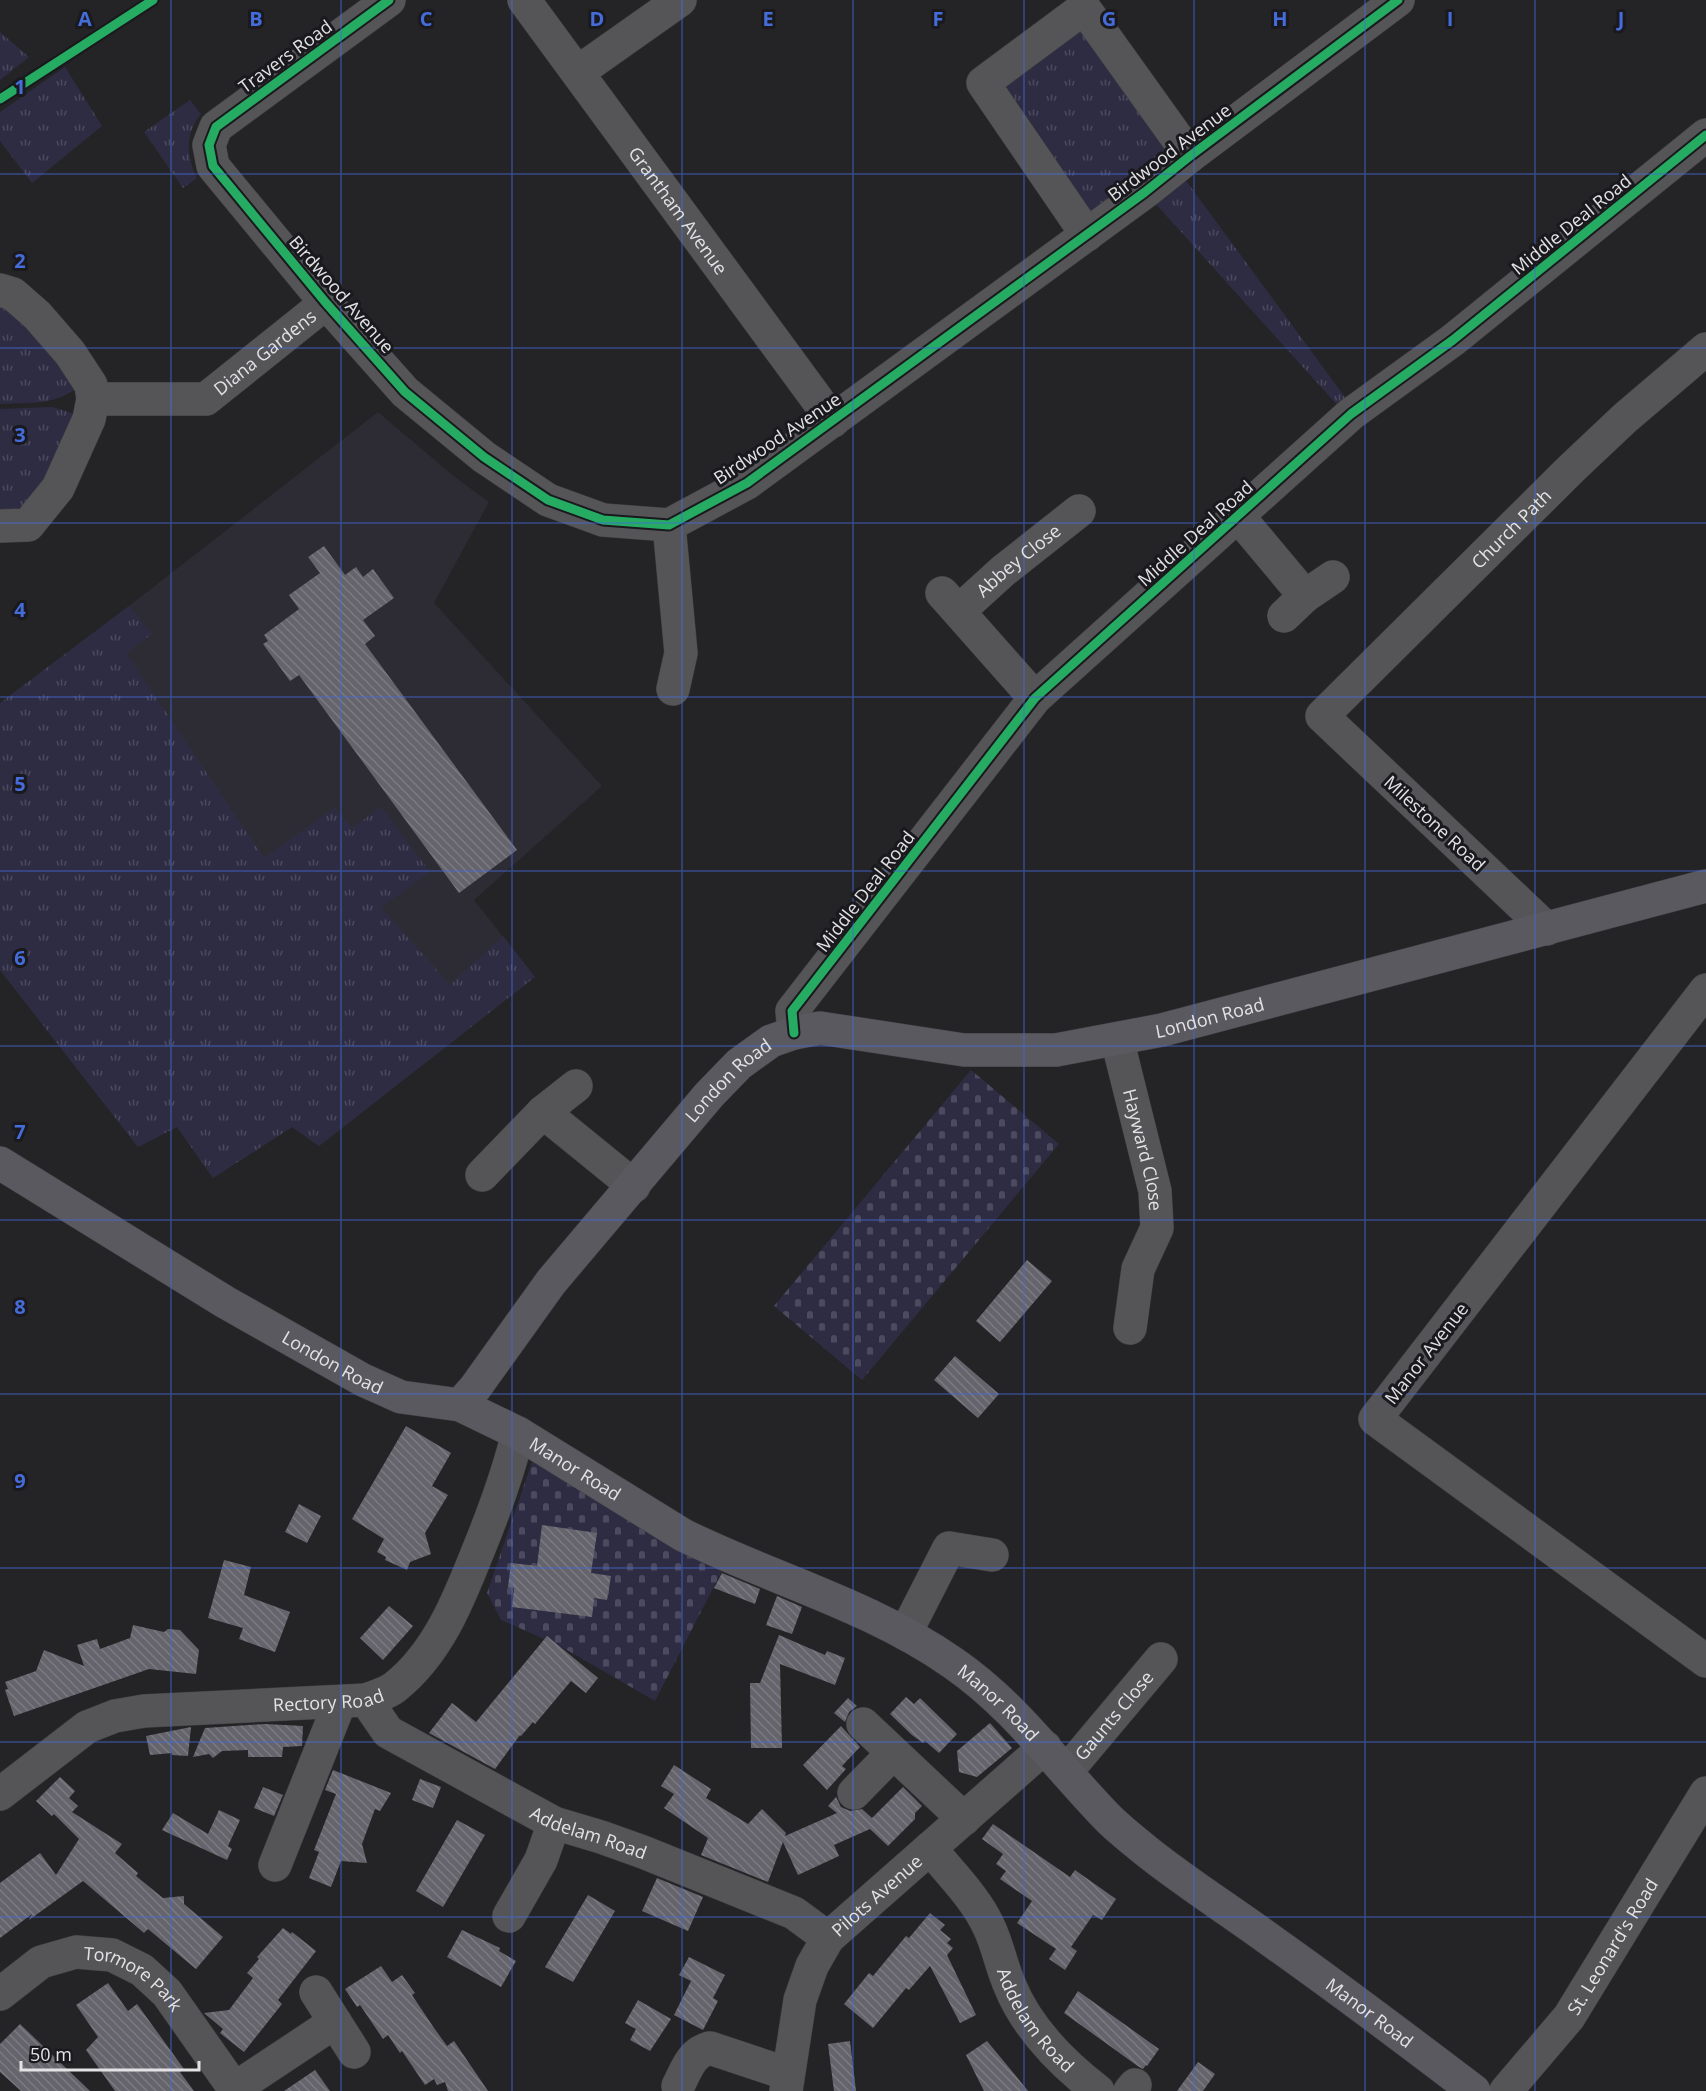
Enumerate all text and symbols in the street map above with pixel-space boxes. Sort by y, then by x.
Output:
text: A [78,5,92,32]
text: B [249,5,263,32]
text: C [420,5,433,32]
text: D [590,5,604,32]
text: E [762,5,774,32]
text: F [933,5,943,32]
text: G [1102,5,1116,32]
text: H [1272,5,1288,32]
text: I [1447,5,1453,32]
text: J [1616,5,1624,32]
street label: Travers Road [233,14,337,98]
text: 1 [14,73,26,100]
street label: Birdwood Avenue [1102,98,1236,206]
street label: Grantham Avenue [623,142,733,279]
street label: Middle Deal Road [1506,168,1636,280]
street label: Birdwood Avenue [284,230,400,358]
text: 2 [14,247,26,274]
street label: Diana Gardens [208,304,321,400]
street label: Birdwood Avenue [709,387,845,489]
text: 3 [14,421,26,448]
street label: Middle Deal Road [1132,475,1258,591]
street label: Church Path [1466,484,1556,573]
street label: Abbey Close [971,518,1065,602]
text: 4 [14,596,26,623]
text: 5 [14,770,26,797]
street label: Milestone Road [1379,770,1491,876]
street label: Middle Deal Road [810,826,920,956]
text: 6 [14,944,26,971]
street label: London Road [1153,992,1267,1043]
street label: London Road [679,1033,776,1127]
street label: Hayward Close [1118,1086,1168,1211]
text: 7 [14,1118,26,1145]
text: 8 [14,1293,26,1320]
street label: Manor Avenue [1379,1297,1473,1409]
street label: London Road [278,1325,387,1399]
street label: Manor Road [525,1431,626,1506]
text: 9 [14,1467,26,1494]
street label: Manor Road [953,1658,1044,1746]
street label: Gaunts Close [1069,1665,1158,1765]
street label: Rectory Road [272,1683,387,1717]
street label: Addelam Road [526,1800,650,1864]
street label: Pilots Avenue [826,1849,927,1942]
street label: St. Leonard's Road [1561,1874,1663,2019]
street label: Tormore Park [83,1941,188,2016]
street label: Addelam Road [992,1964,1080,2077]
street label: Manor Road [1321,1972,1418,2053]
scale bar [21,2034,200,2072]
text: 50 m [30,2042,72,2066]

